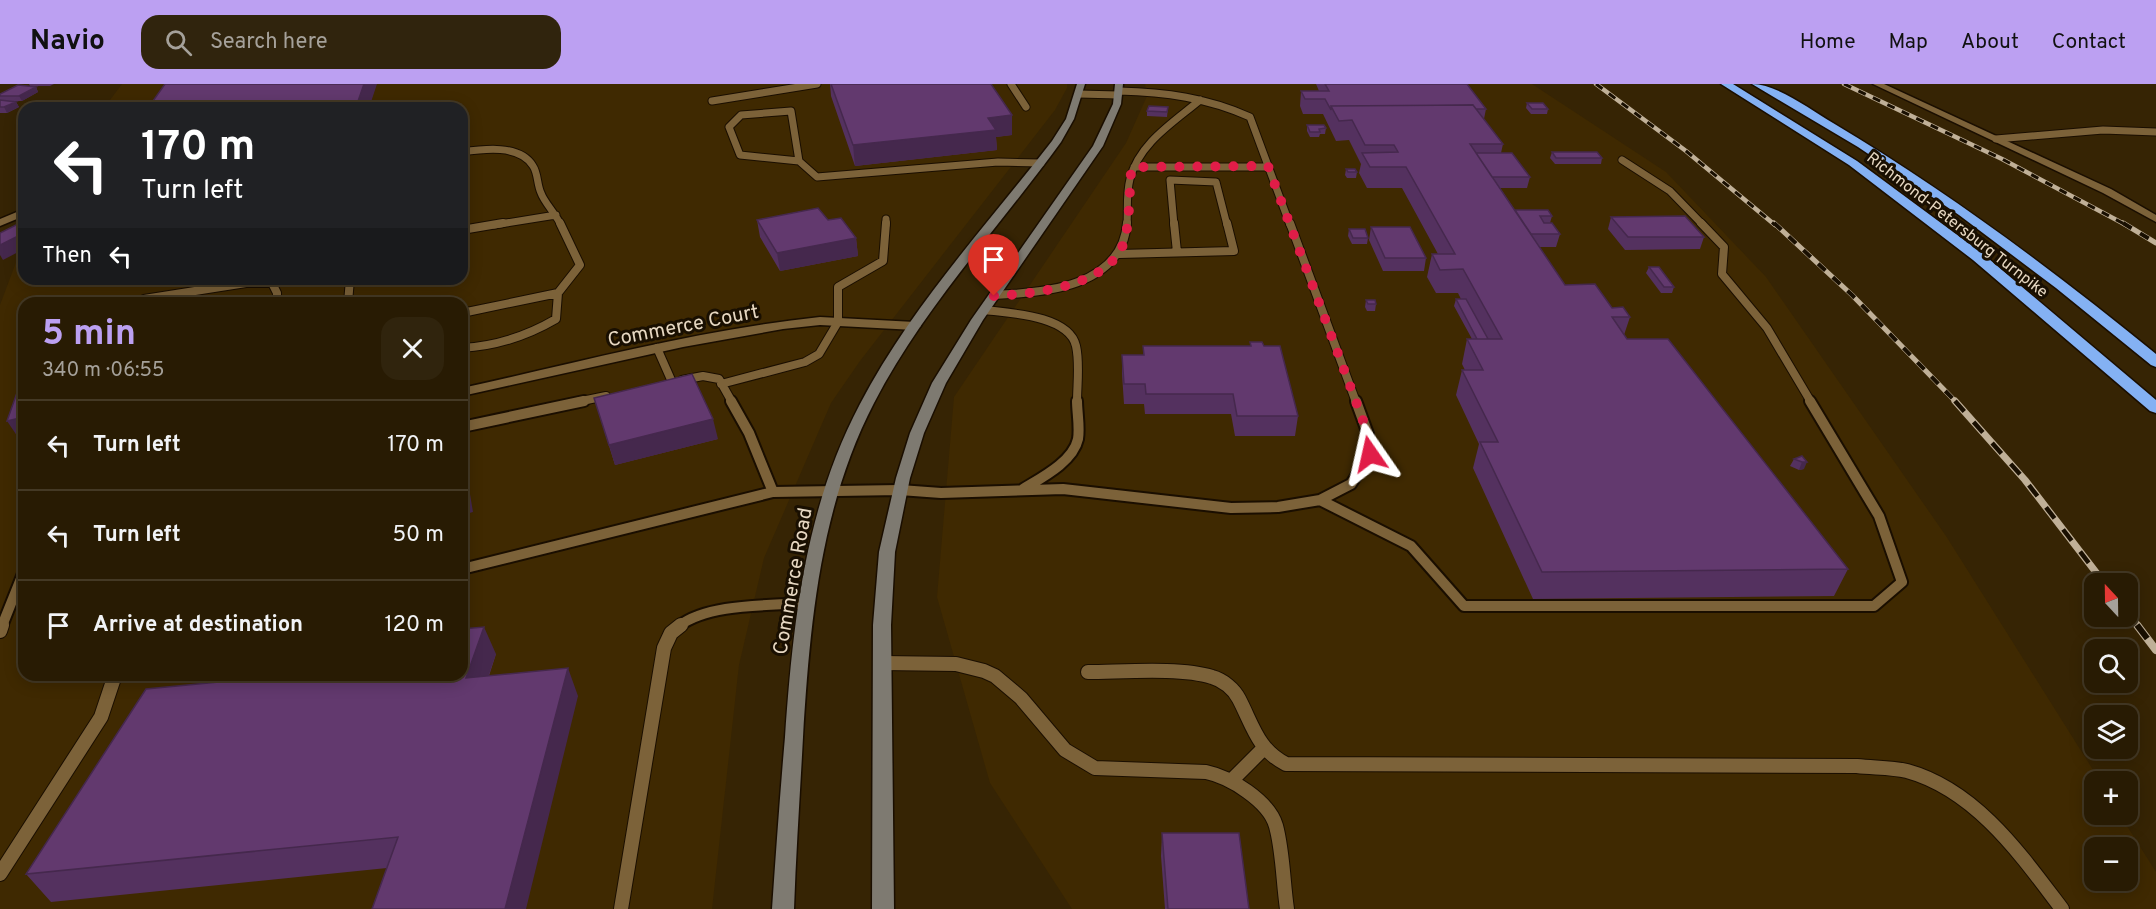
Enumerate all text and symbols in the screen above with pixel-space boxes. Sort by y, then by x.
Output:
search box [141,15,561,69]
text: Navio [30,24,105,60]
icon: search [162,26,195,59]
text: Search here [210,29,327,56]
text: Home [1800,29,1856,56]
text: Map [1889,29,1928,56]
text: About [1961,29,2019,56]
text: Contact [2052,29,2126,56]
text: 170 m [141,122,255,175]
icon: left [42,126,120,204]
street label: Richmond-Petersburg Turnpike [1862,149,2051,303]
text: Turn left [141,174,243,208]
pin [968,234,1019,296]
icon: left [104,240,137,273]
text: Then [42,243,92,270]
icon: arrive [977,243,1010,276]
street label: Commerce Court [605,300,761,354]
text: 5 min [42,312,136,358]
button: close [381,317,444,380]
text: 340 m · 06:55 [42,358,164,384]
position arrow [1338,422,1402,486]
icon: left [42,429,75,462]
text: Turn left [93,432,181,459]
text: 170 m [387,432,444,459]
street label: Commerce Road [768,506,820,657]
icon: left [42,519,75,552]
text: Turn left [93,522,181,549]
text: 50 m [392,522,444,549]
north arrow [2084,573,2138,627]
map controls [2084,573,2138,891]
icon: arrive [42,609,75,642]
text: Arrive at destination [93,612,303,639]
text: 120 m [384,612,444,639]
button: search [2084,639,2138,693]
button: layers [2084,705,2138,759]
button: + [2084,771,2138,825]
button: − [2084,837,2138,891]

